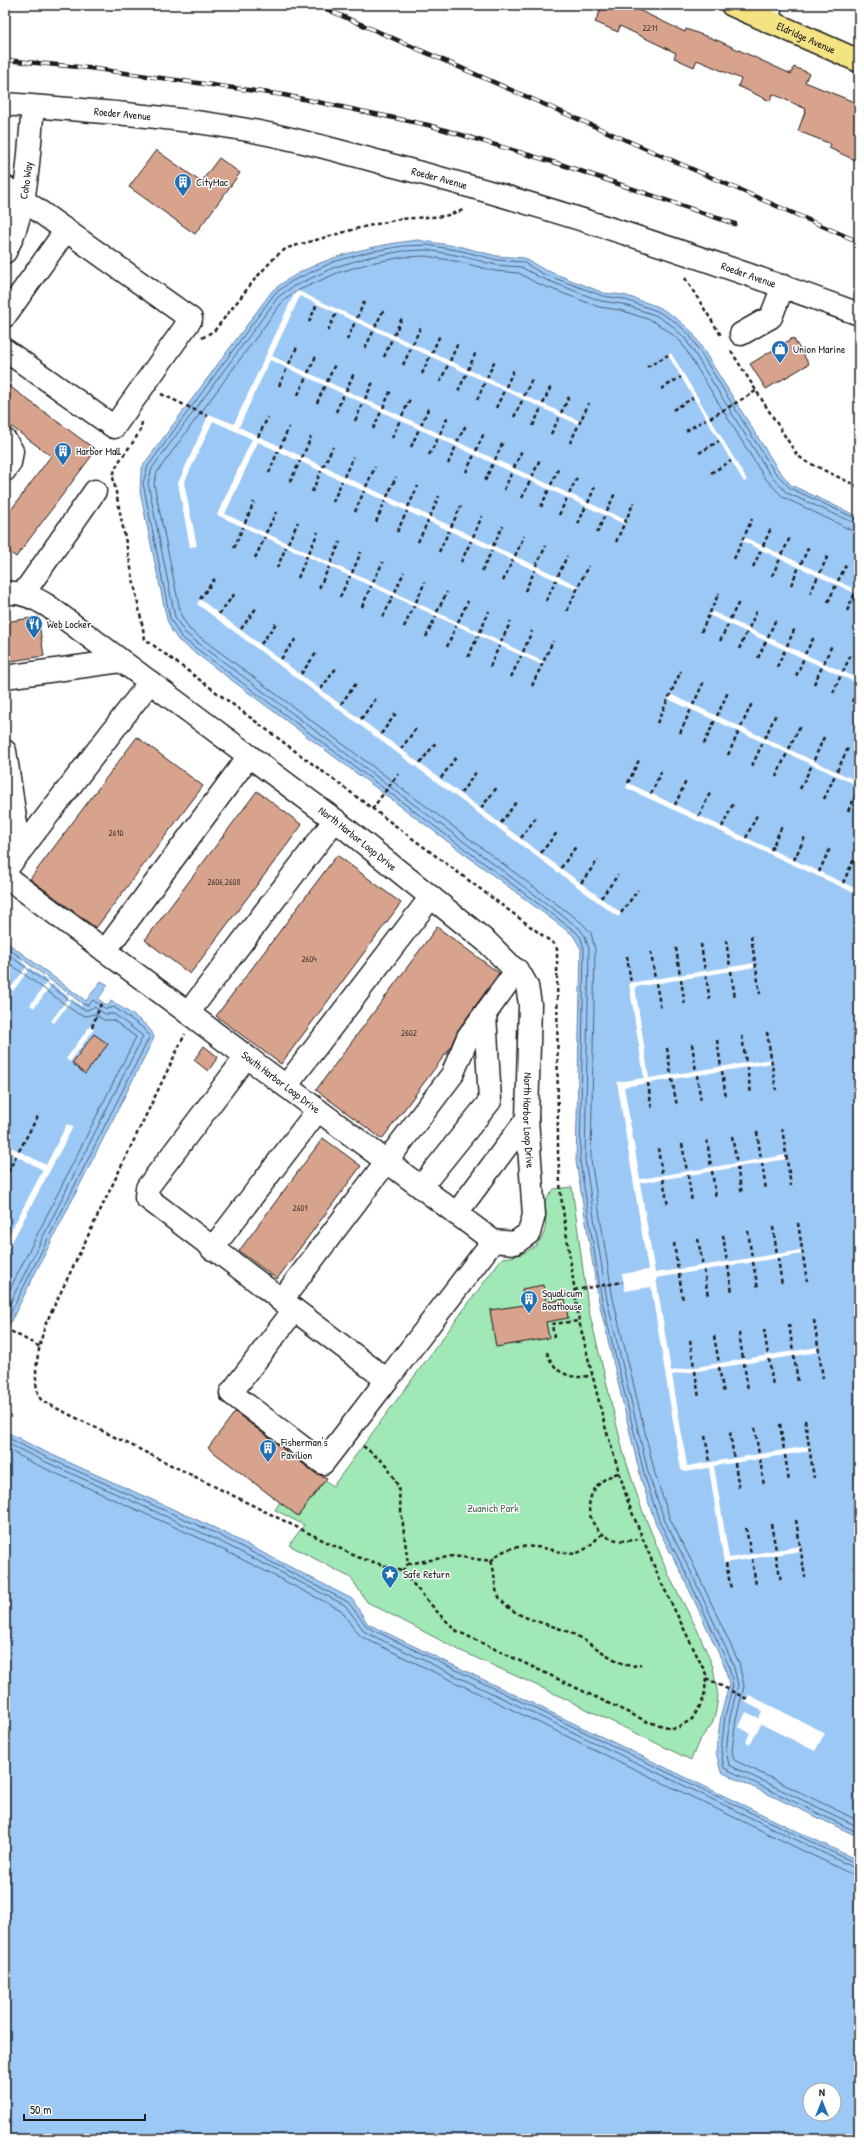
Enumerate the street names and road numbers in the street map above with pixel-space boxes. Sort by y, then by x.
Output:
street label: Eldridge Avenue [775,19,838,57]
street label: Roeder Avenue [93,104,152,124]
street label: Coho Way [16,161,35,200]
street label: Roeder Avenue [410,164,470,192]
street label: Roeder Avenue [719,259,779,291]
street label: North Harbor Loop Drive [316,803,400,874]
street label: South Harbor Loop Drive [239,1048,324,1117]
street label: North Harbor Loop Drive [520,1072,538,1169]

